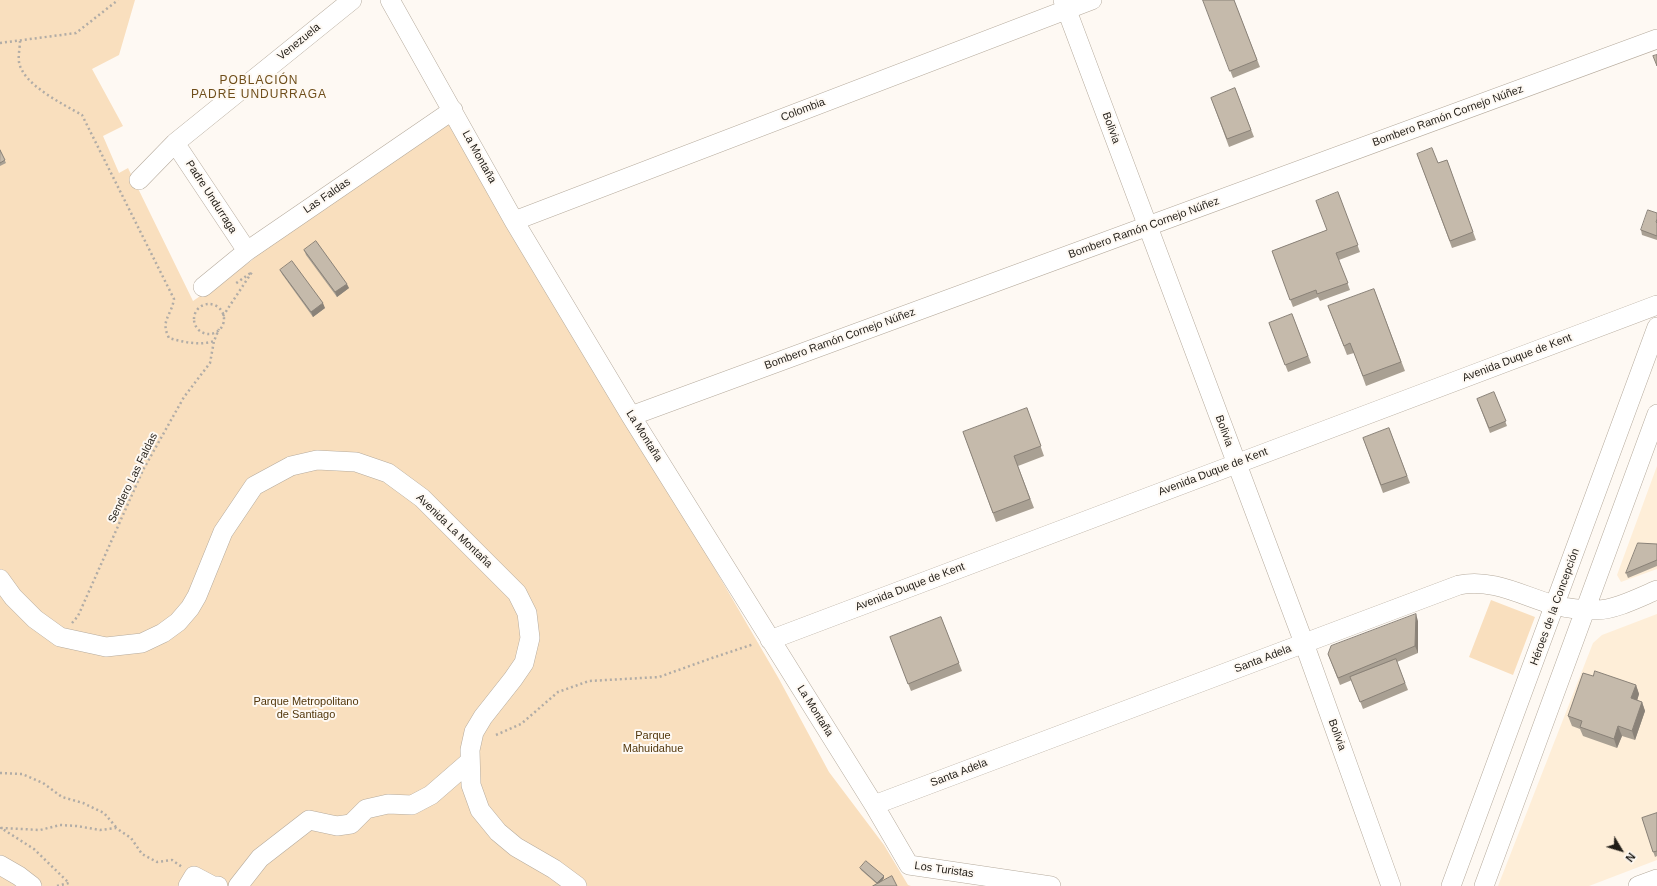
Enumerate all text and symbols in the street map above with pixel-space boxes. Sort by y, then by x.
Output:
street label: Venezuela [275,21,323,63]
district label: POBLACIÓN PADRE UNDURRAGA [191,74,327,102]
street label: Bombero Ramón Cornejo Núñez [1371,83,1525,149]
street label: Colombia [779,96,827,124]
street label: Bolivia [1099,111,1123,145]
street label: La Montaña [459,128,499,186]
street label: Padre Undurraga [182,158,240,236]
street label: Las Faldas [301,175,353,217]
street label: Bombero Ramón Cornejo Núñez [1067,195,1221,261]
street label: Bombero Ramón Cornejo Núñez [763,306,917,372]
street label: Avenida Duque de Kent [1460,331,1574,385]
street label: La Montaña [623,408,665,464]
street label: Bolivia [1212,414,1236,448]
street label: Sendero Las Faldas [105,431,161,525]
street label: Avenida Duque de Kent [1156,445,1270,499]
street label: Avenida La Montaña [413,491,495,571]
street label: Héroes de la Concepción [1528,547,1582,667]
street label: Avenida Duque de Kent [853,560,967,614]
street label: Santa Adela [1233,642,1293,676]
street label: La Montaña [794,683,836,739]
park label: Parque Metropolitano de Santiago [253,695,359,721]
street label: Bolivia [1325,718,1349,752]
park label: Parque Mahuidahue [623,729,683,755]
street label: Santa Adela [929,756,989,790]
north arrow [1601,830,1641,870]
text: N [1623,851,1638,864]
street label: Los Turistas [914,859,974,881]

